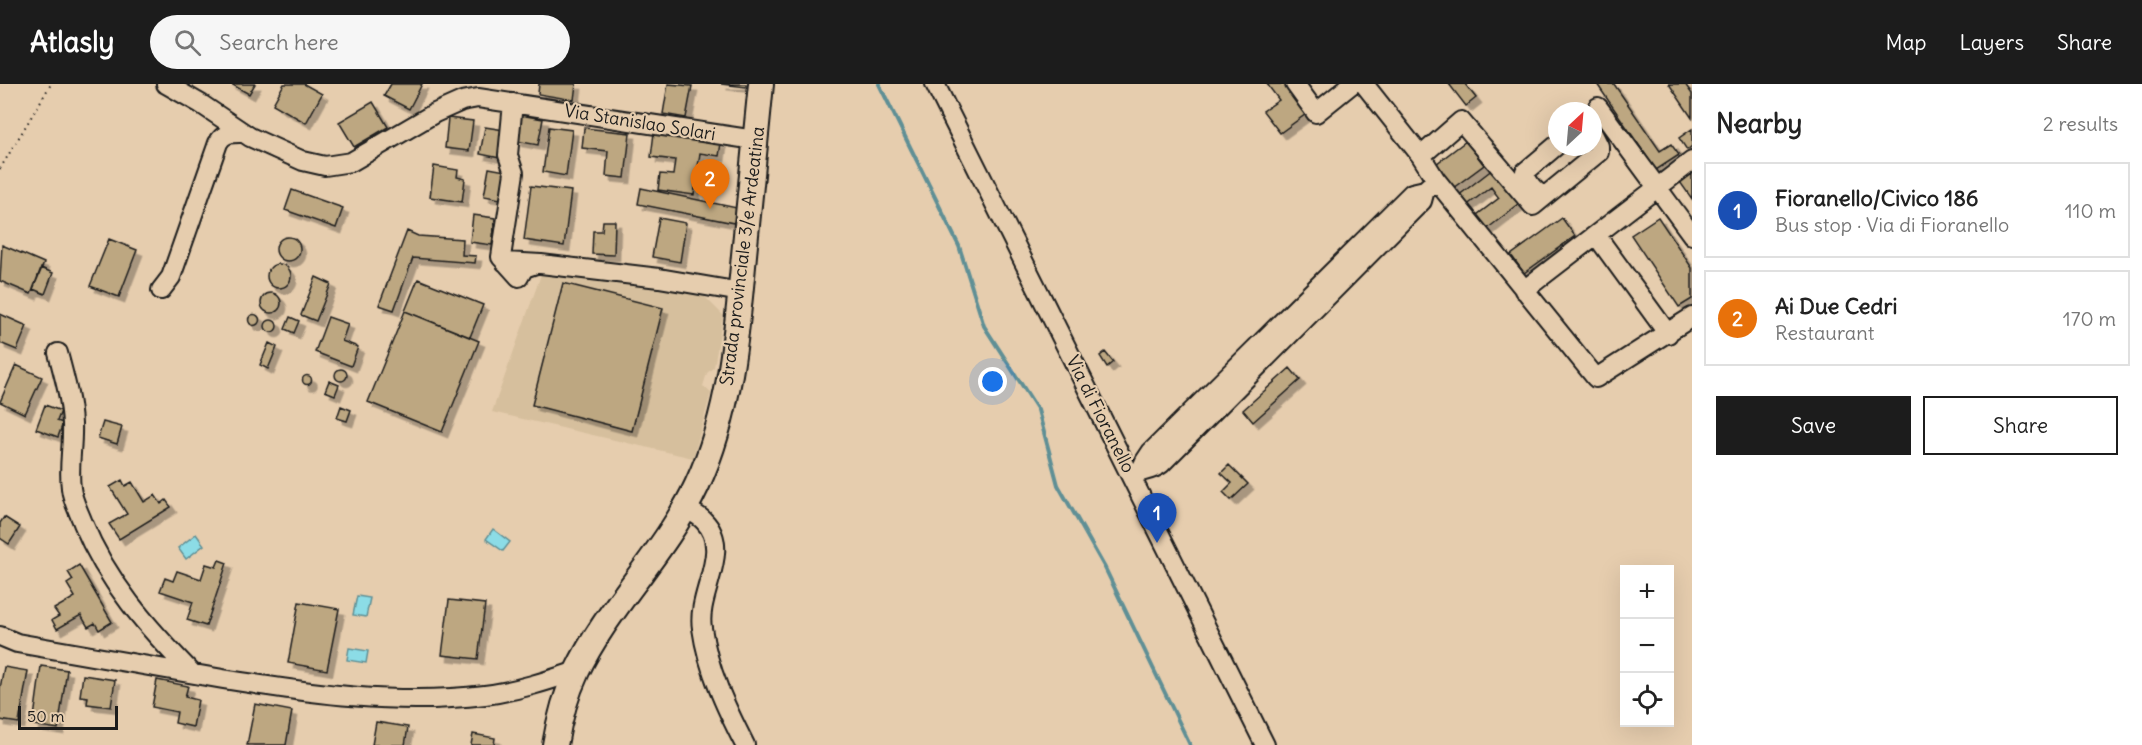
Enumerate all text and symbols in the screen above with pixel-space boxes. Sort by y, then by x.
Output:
search box [150,15,570,69]
text: Atlasly [30,24,114,60]
icon: search [171,26,204,59]
text: Search here [219,28,339,56]
text: Map [1886,29,1926,56]
text: Layers [1959,29,2024,56]
text: Share [2057,29,2112,56]
street label: Via Stanislao Solari [563,99,717,145]
north arrow [1548,102,1602,156]
text: Nearby [1716,107,1802,140]
text: 2 results [2043,111,2118,136]
street label: Strada provinciale 3/e Ardeatina [715,125,769,387]
pin: 2 [690,160,730,209]
text: Fioranello/Civico 186 [1775,184,1979,212]
text: 1 [1734,198,1741,223]
text: 110 m [2065,198,2116,223]
text: Bus stop · Via di Fioranello [1775,212,2009,237]
text: Ai Due Cedri [1775,292,1897,320]
text: 2 [1732,306,1743,331]
text: 170 m [2063,306,2116,331]
text: Restaurant [1775,320,1874,345]
street label: Via di Fioranello [1062,351,1140,477]
your location [978,367,1007,396]
button: Save [1716,396,1911,455]
button: Share [1923,396,2118,455]
pin: 1 [1138,494,1176,543]
map controls [1620,565,1674,727]
button: + [1620,565,1674,619]
button: − [1620,619,1674,673]
button: locate [1620,673,1674,727]
scale bar [18,703,118,730]
text: 50 m [27,706,65,726]

